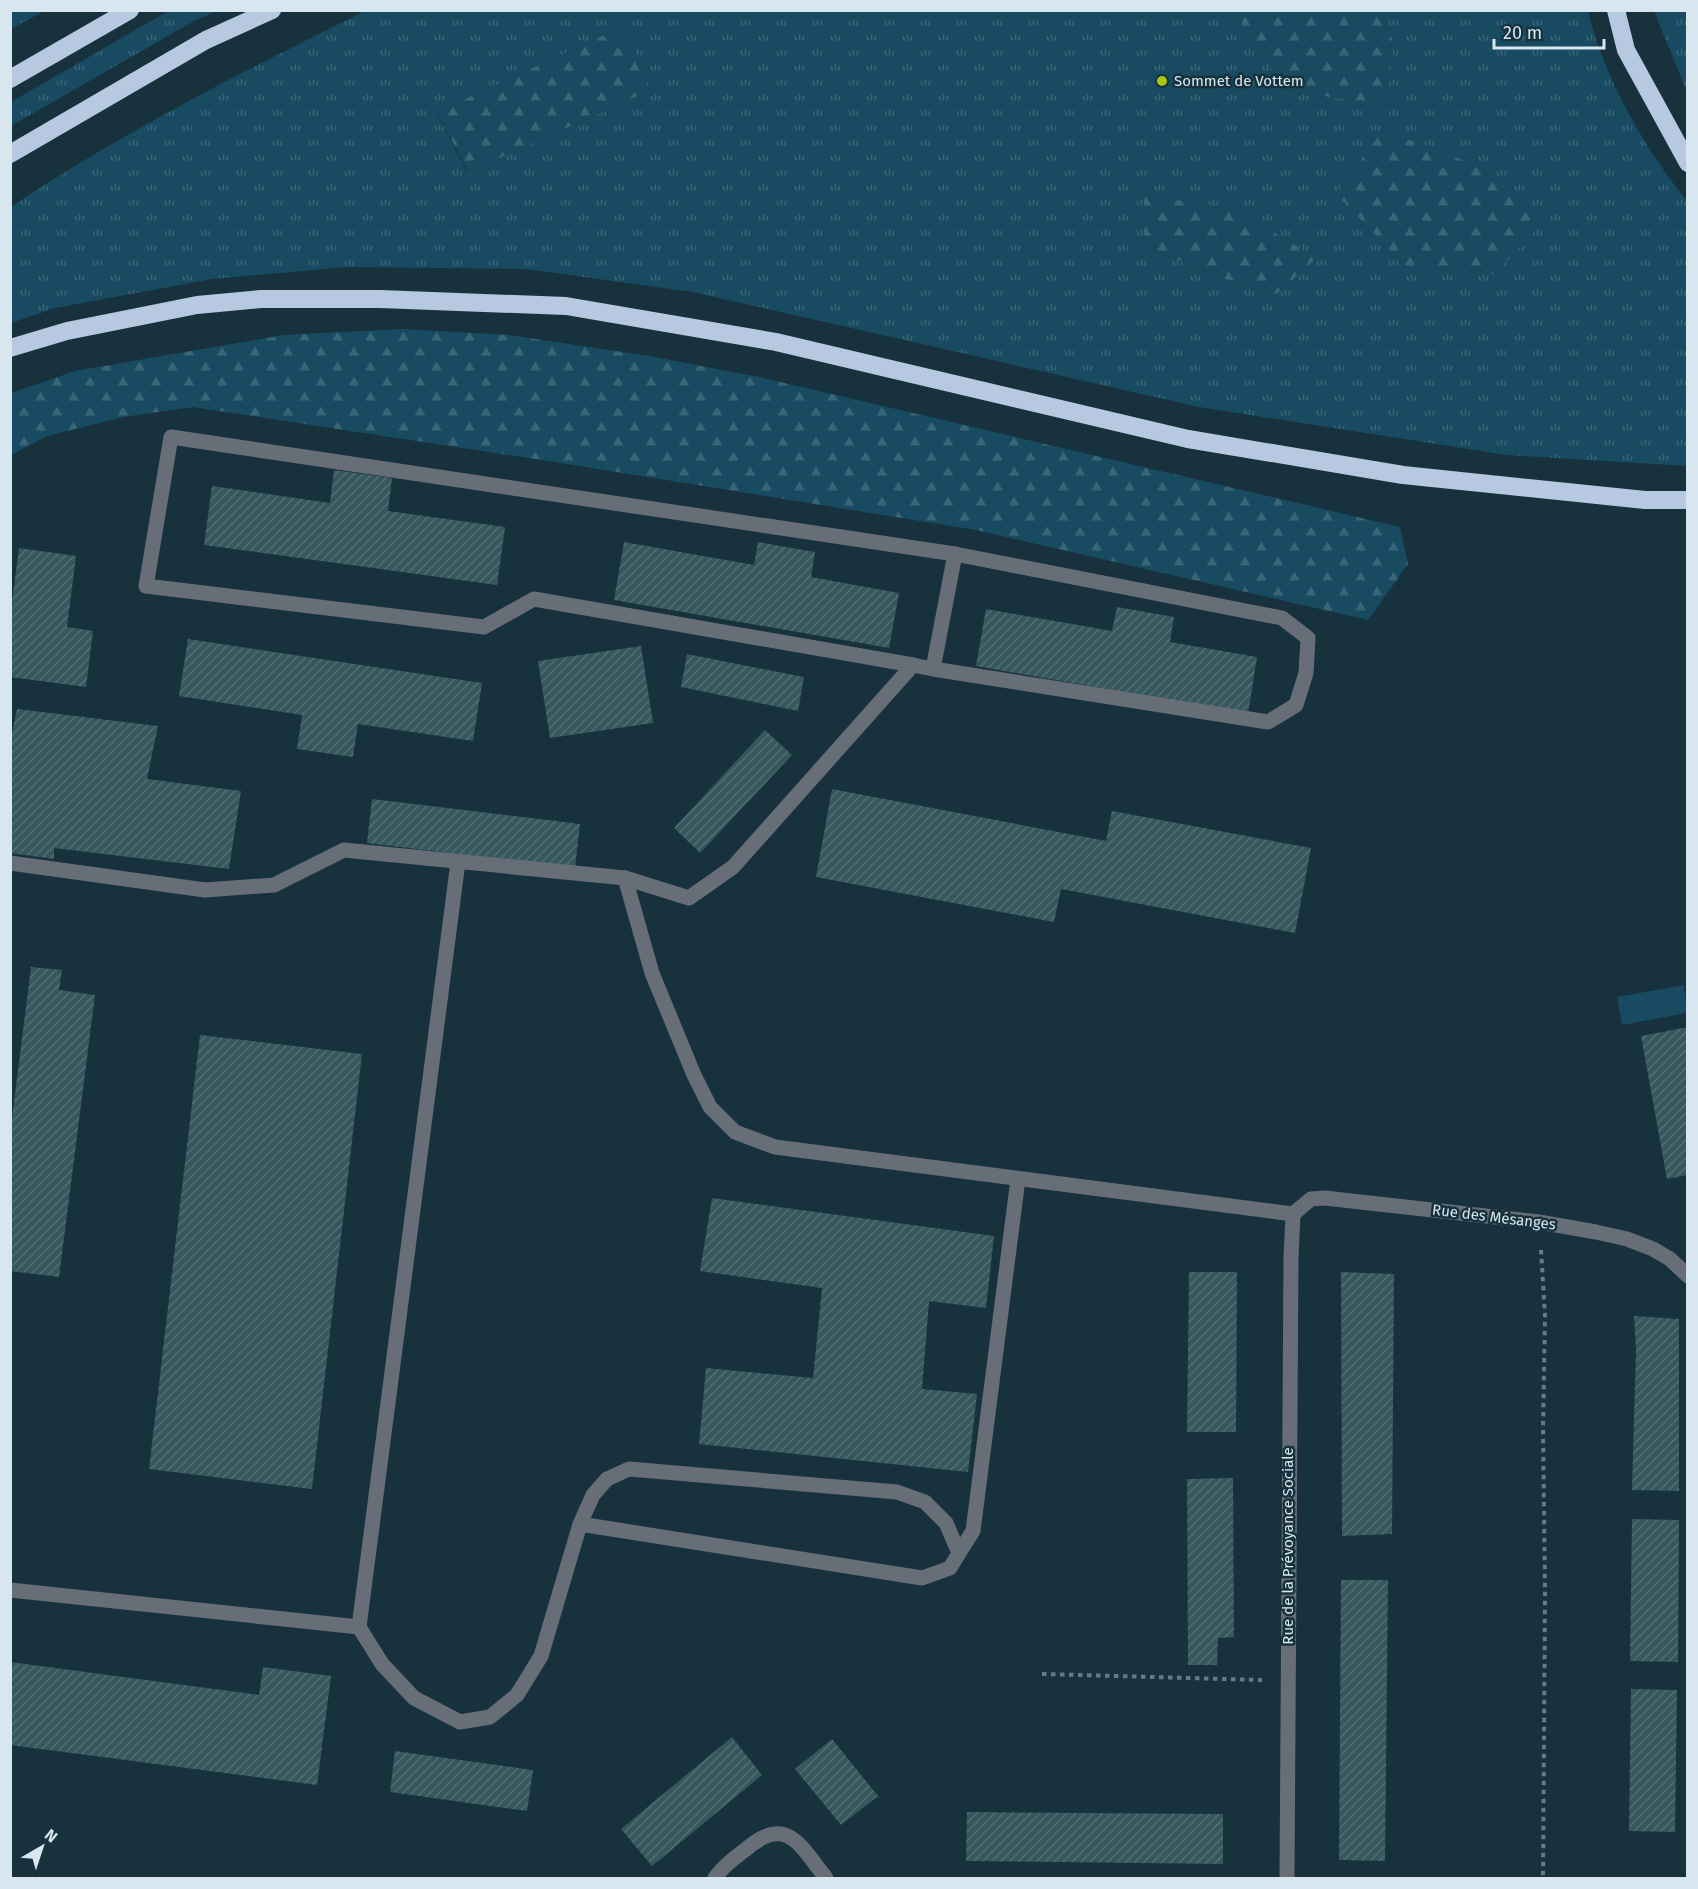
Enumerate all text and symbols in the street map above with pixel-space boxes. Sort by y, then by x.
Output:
scale bar [1494,12,1604,50]
text: 20 m [1503,22,1542,44]
place label: Sommet de Vottem [1174,72,1304,90]
marker: Sommet de Vottem [1155,74,1169,88]
street label: Rue des Mésanges [1431,1200,1557,1234]
street label: Rue de la Prévoyance Sociale [1279,1447,1297,1645]
north arrow [12,1817,72,1877]
text: N [41,1825,61,1846]

